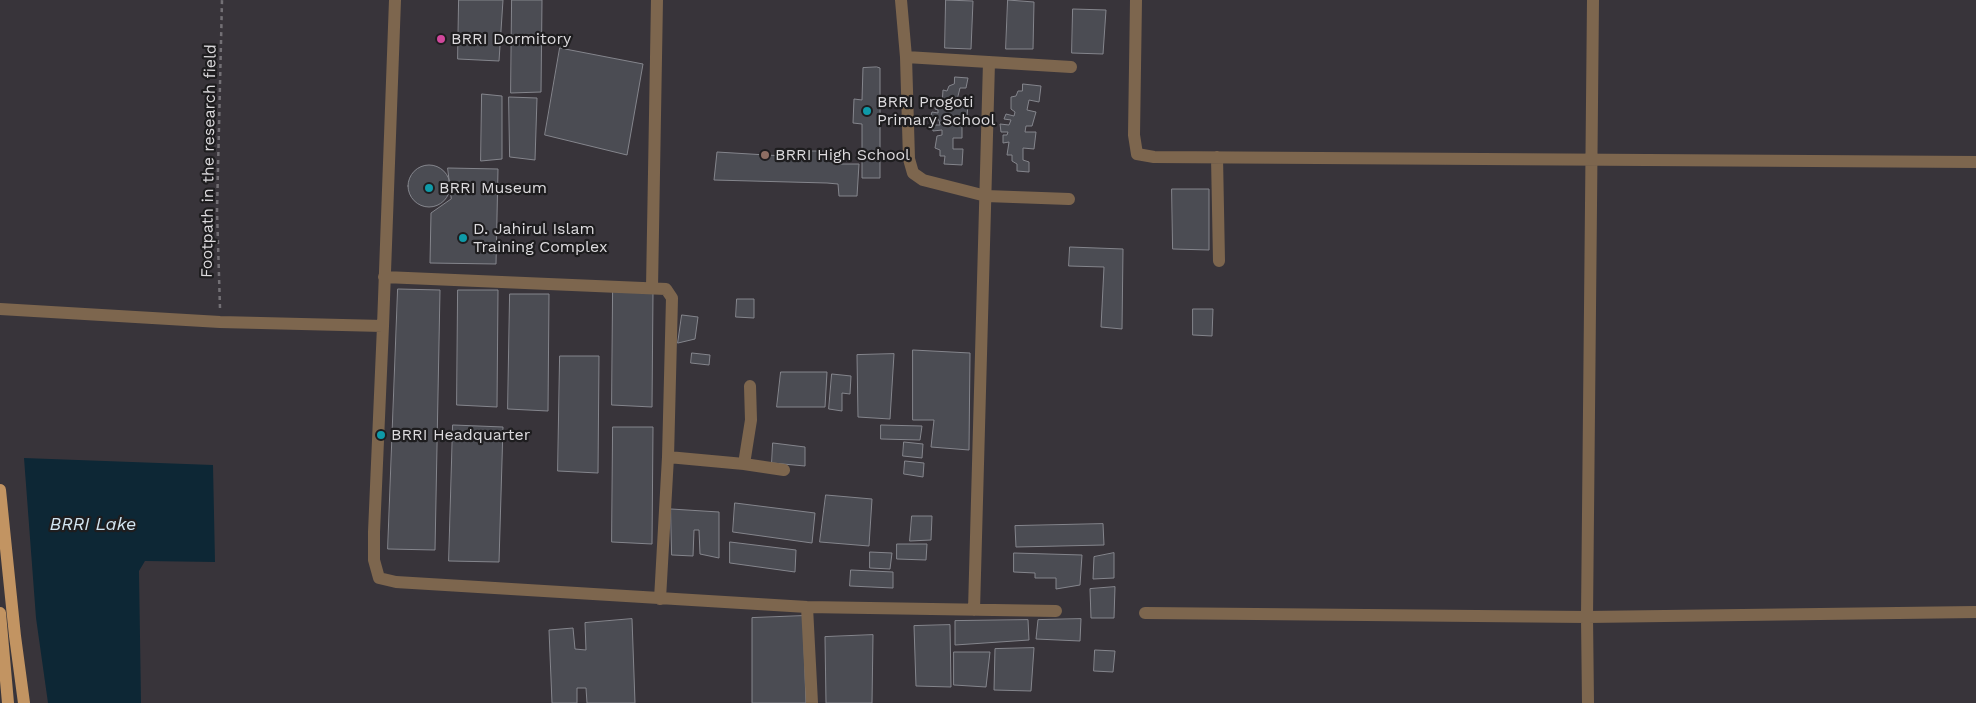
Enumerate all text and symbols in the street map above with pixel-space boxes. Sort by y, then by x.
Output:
place label: BRRI Dormitory [451,29,571,49]
marker: BRRI Dormitory [435,33,447,45]
street label: Footpath in the research field [197,44,221,278]
place label: BRRI Progoti Primary School [877,92,995,130]
marker: BRRI Progoti Primary School [861,105,873,117]
place label: BRRI High School [775,145,910,165]
marker: BRRI High School [759,149,771,161]
place label: BRRI Museum [439,178,547,198]
marker: BRRI Museum [423,182,435,194]
place label: D. Jahirul Islam Training Complex [473,219,607,257]
marker: D. Jahirul Islam Training Complex [457,232,469,244]
place label: BRRI Headquarter [391,425,530,445]
marker: BRRI Headquarter [375,429,387,441]
water label: BRRI Lake [50,514,136,536]

